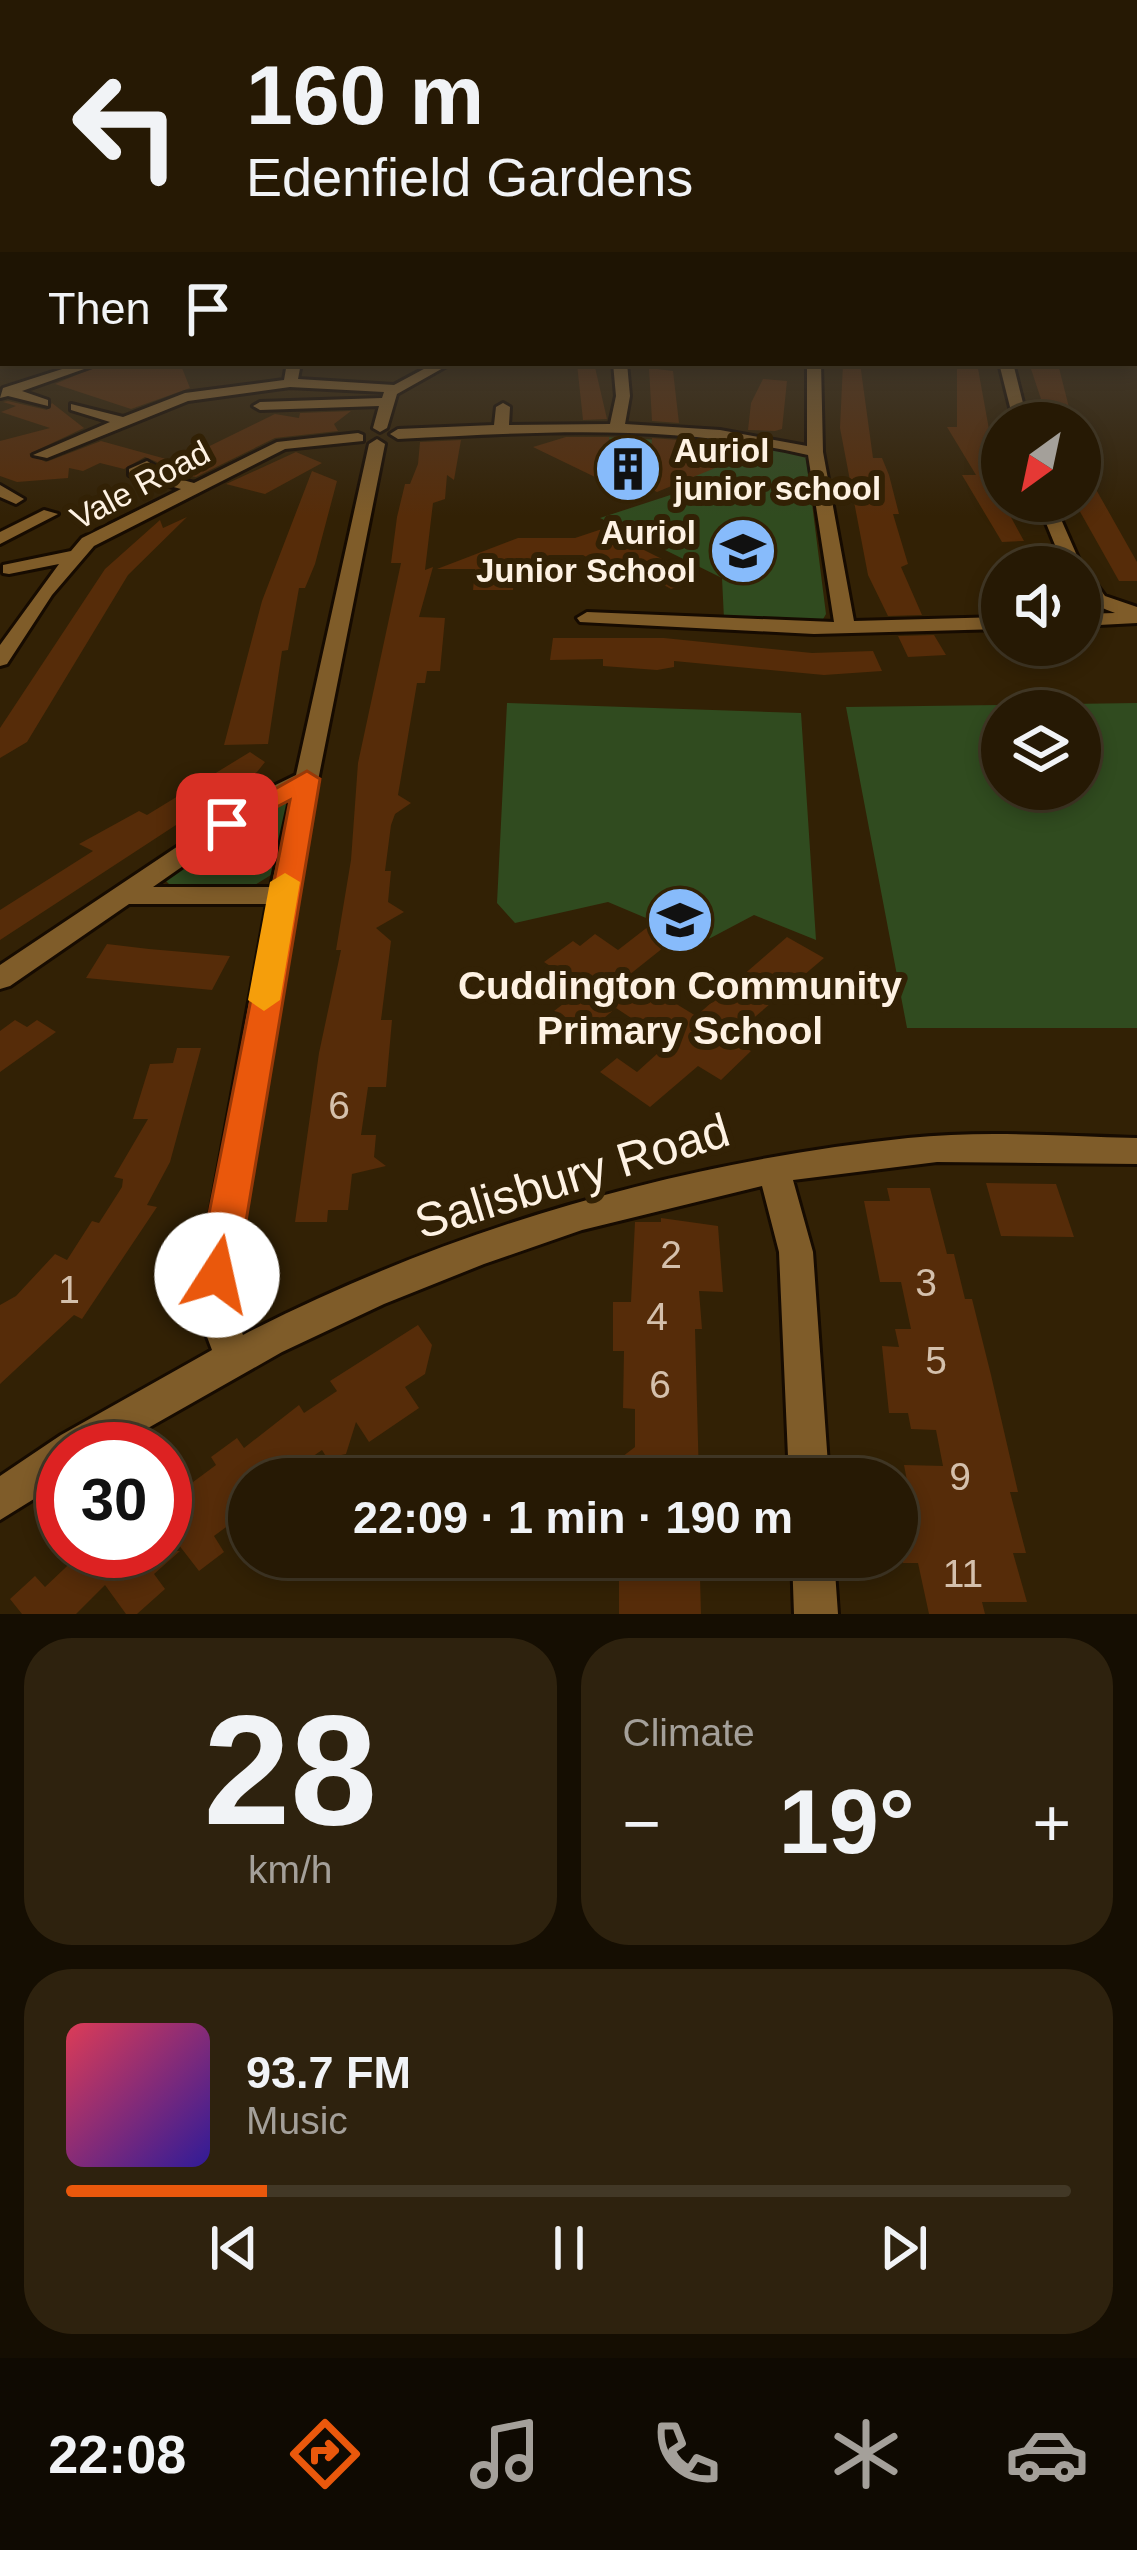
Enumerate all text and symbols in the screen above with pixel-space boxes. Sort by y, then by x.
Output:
icon: left [48,48,204,204]
text: 160 m [246,48,484,142]
text: Edenfield Gardens [246,147,693,207]
icon: arrive [175,276,241,342]
text: Then [48,283,151,334]
north arrow [981,402,1101,522]
map controls [981,402,1101,810]
place label: Auriol junior school [673,432,881,507]
street label: Vale Road [64,433,216,537]
building icon: Auriol junior school [593,434,663,504]
place label: Auriol Junior School [476,514,696,589]
school or university icon: Auriol Junior School [708,516,778,586]
button: sound [981,546,1101,666]
button: layers [981,690,1101,810]
pin [176,773,278,875]
icon: arrive [194,791,260,857]
school or university icon: Cuddington Community Primary School [645,885,715,955]
place label: Cuddington Community Primary School [458,964,902,1052]
house number: 6 [328,1084,350,1127]
street label: Salisbury Road [409,1103,735,1249]
position arrow [154,1212,280,1338]
house number: 2 [660,1233,682,1276]
house number: 3 [915,1261,937,1304]
house number: 1 [58,1268,80,1311]
house number: 4 [646,1295,668,1338]
house number: 5 [925,1339,947,1382]
house number: 6 [649,1363,671,1406]
speed limit sign: 30 [36,1422,192,1578]
house number: 9 [949,1455,971,1498]
text: 22:09 · 1 min · 190 m [353,1492,793,1543]
house number: 11 [943,1552,983,1595]
text: 28 [203,1683,377,1857]
text: Climate [623,1711,755,1754]
text: 19° [779,1772,915,1872]
text: − [623,1786,661,1860]
text: + [1032,1786,1071,1860]
text: km/h [248,1848,333,1891]
text: 93.7 FM [246,2047,411,2098]
text: Music [246,2099,348,2142]
icon: previous [201,2215,267,2281]
icon: pause [536,2215,602,2281]
icon: next [871,2215,937,2281]
icon: directions [283,2412,367,2496]
icon: music [463,2412,547,2496]
icon: phone [644,2412,728,2496]
icon: climate [824,2412,908,2496]
icon: car [1005,2412,1089,2496]
text: 22:08 [48,2424,186,2484]

